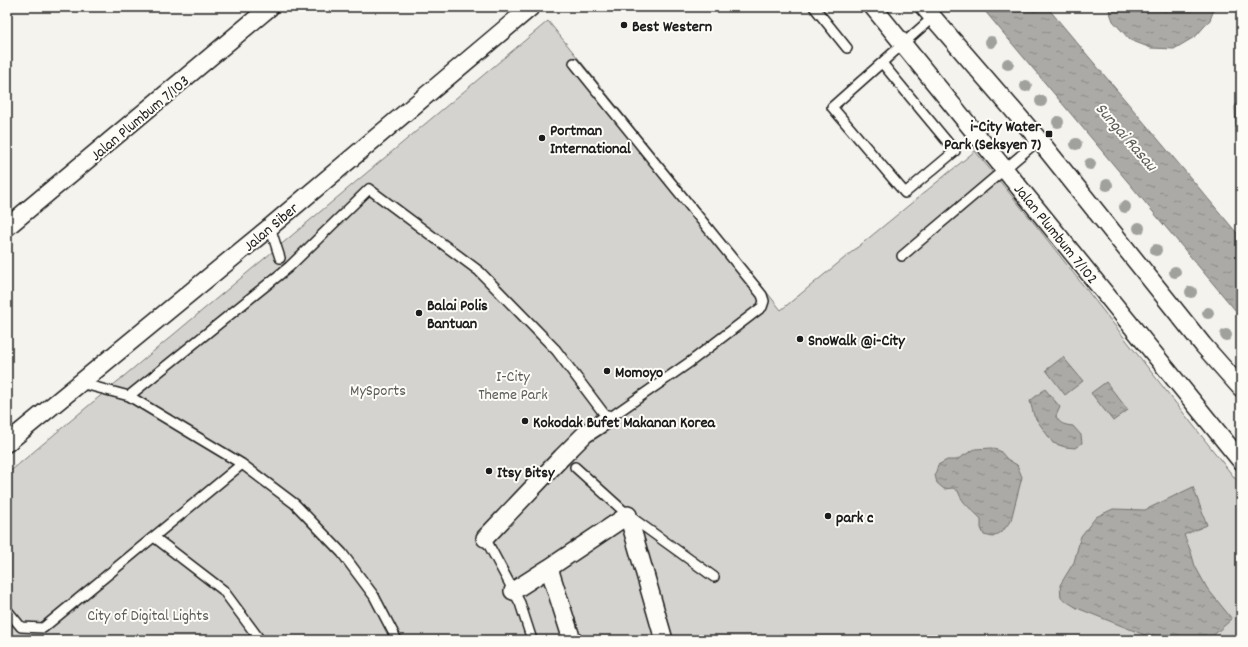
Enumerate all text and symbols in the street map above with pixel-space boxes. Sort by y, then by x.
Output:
place label: Best Western [632,16,712,39]
marker: Best Western [619,20,629,30]
street label: Jalan Plumbum 7/103 [86,71,195,167]
water label: Sungai Rasau [1088,98,1162,179]
place label: i-City Water Park (Seksyen 7) [944,116,1042,157]
place label: Portman International [550,120,631,161]
marker: i-City Water Park (Seksyen 7) [1044,129,1054,139]
marker: Portman International [537,133,547,143]
street label: Jalan Plumbum 7/102 [1007,180,1103,290]
street label: Jalan Siber [239,198,304,258]
place label: Balai Polis Bantuan [427,295,488,336]
marker: Balai Polis Bantuan [414,308,424,318]
place label: SnoWalk @i-City [808,330,906,353]
marker: SnoWalk @i-City [795,334,805,344]
place label: Momoyo [615,362,663,385]
park label: I-City Theme Park [478,366,548,407]
marker: Momoyo [602,366,612,376]
park label: MySports [350,380,406,403]
place label: Kokodak Bufet Makanan Korea [533,412,717,435]
marker: Kokodak Bufet Makanan Korea [520,416,530,426]
place label: Itsy Bitsy [497,462,556,485]
marker: Itsy Bitsy [484,466,494,476]
place label: park c [836,507,874,530]
marker: park c [823,511,833,521]
park label: City of Digital Lights [87,605,209,628]

